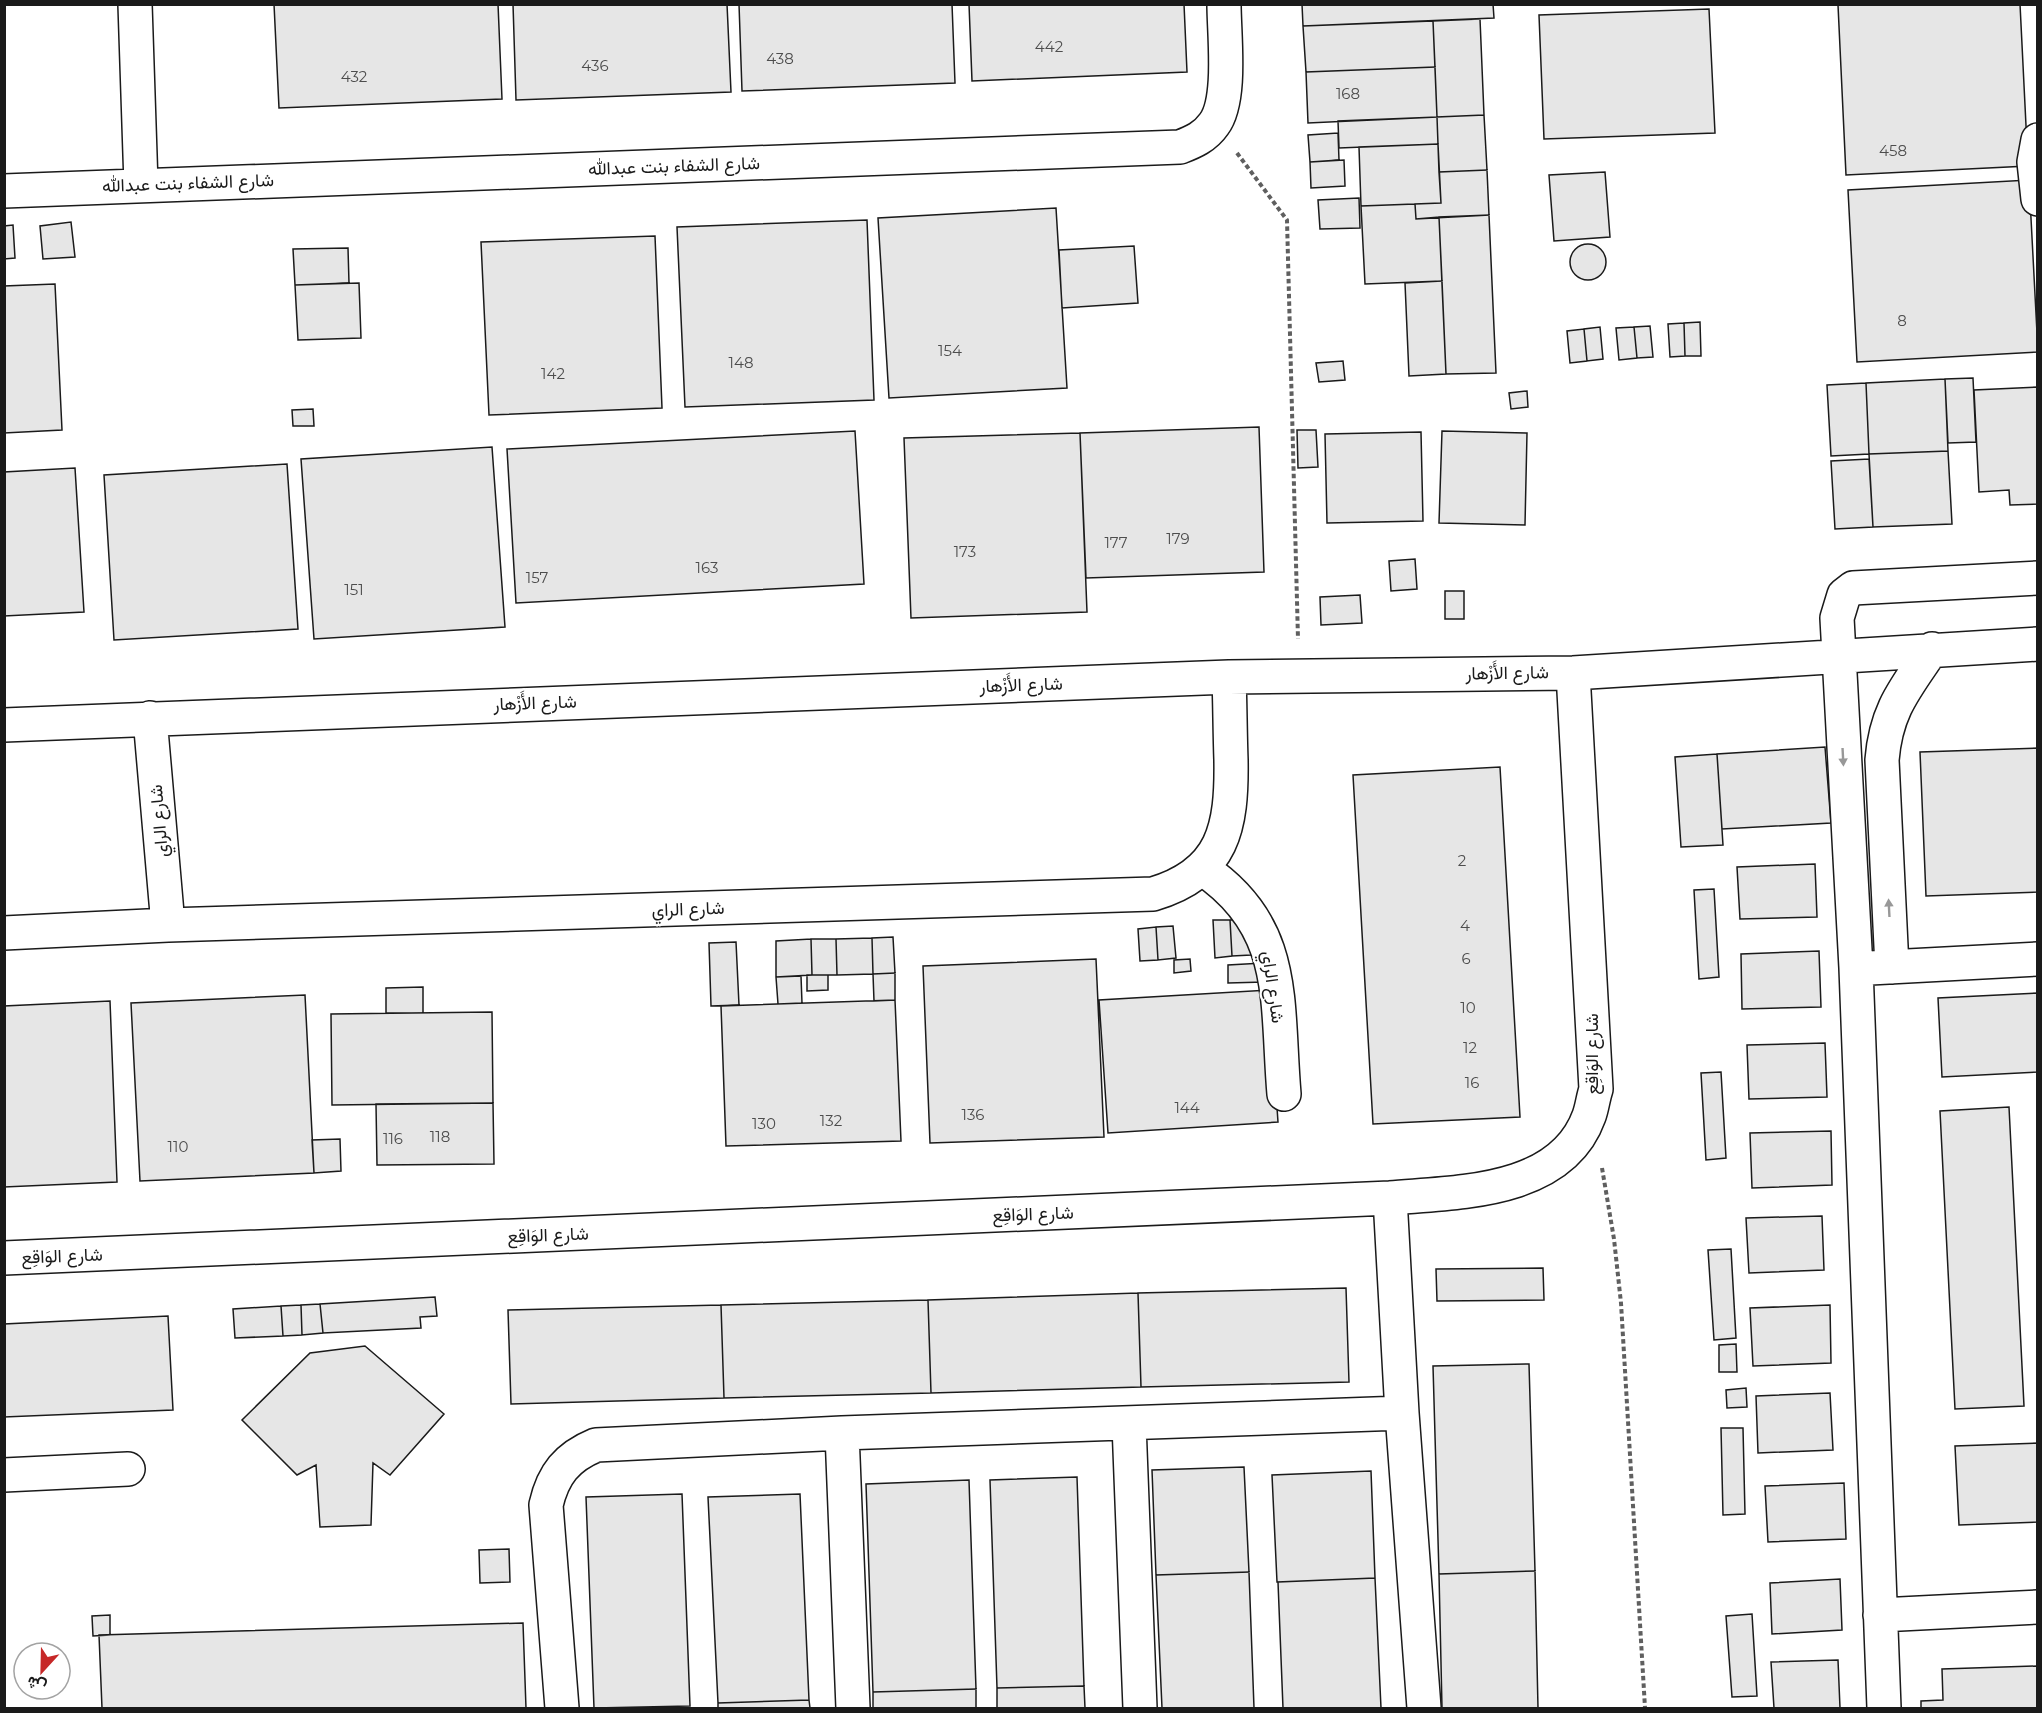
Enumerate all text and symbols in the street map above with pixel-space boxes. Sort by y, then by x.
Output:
house number: 442 [1035,37,1063,56]
house number: 438 [766,49,794,68]
house number: 436 [581,56,609,75]
house number: 432 [341,67,367,86]
house number: 168 [1336,84,1360,103]
house number: 458 [1879,141,1907,160]
street label: شارع الشفاء بنت عبدالله [588,152,760,181]
street label: شارع الشفاء بنت عبدالله [102,169,274,198]
house number: 8 [1897,311,1907,330]
house number: 154 [938,341,962,360]
house number: 148 [728,353,754,372]
house number: 142 [541,364,565,383]
house number: 179 [1166,529,1190,548]
house number: 177 [1104,533,1128,552]
house number: 173 [954,542,976,561]
house number: 163 [695,558,719,577]
house number: 157 [526,568,548,587]
house number: 151 [344,580,364,599]
street label: شارع الأَزْهار [1464,659,1549,686]
street label: شارع الأَزْهار [978,670,1063,698]
street label: شارع الأَزْهار [492,688,577,716]
one-way arrow [1839,748,1848,767]
street label: شارع الراي [145,783,177,858]
house number: 2 [1458,851,1466,870]
street label: شارع الراي [651,897,725,925]
one-way arrow [1885,899,1894,918]
house number: 4 [1460,916,1470,935]
street label: شارع الراي [1253,949,1289,1025]
house number: 6 [1461,949,1471,968]
house number: 10 [1460,998,1476,1017]
street label: شارع الوَاقِع [1581,1013,1604,1095]
house number: 12 [1463,1038,1477,1057]
house number: 16 [1465,1073,1479,1092]
house number: 144 [1174,1098,1200,1117]
house number: 136 [961,1105,985,1124]
house number: 132 [820,1111,842,1130]
house number: 130 [752,1114,776,1133]
house number: 118 [430,1127,450,1146]
house number: 116 [383,1129,403,1148]
house number: 110 [168,1137,188,1156]
street label: شارع الوَاقِع [992,1202,1074,1227]
street label: شارع الوَاقِع [507,1223,589,1248]
street label: شارع الوَاقِع [21,1244,103,1269]
north arrow [12,1641,72,1701]
text: ش [24,1672,49,1697]

